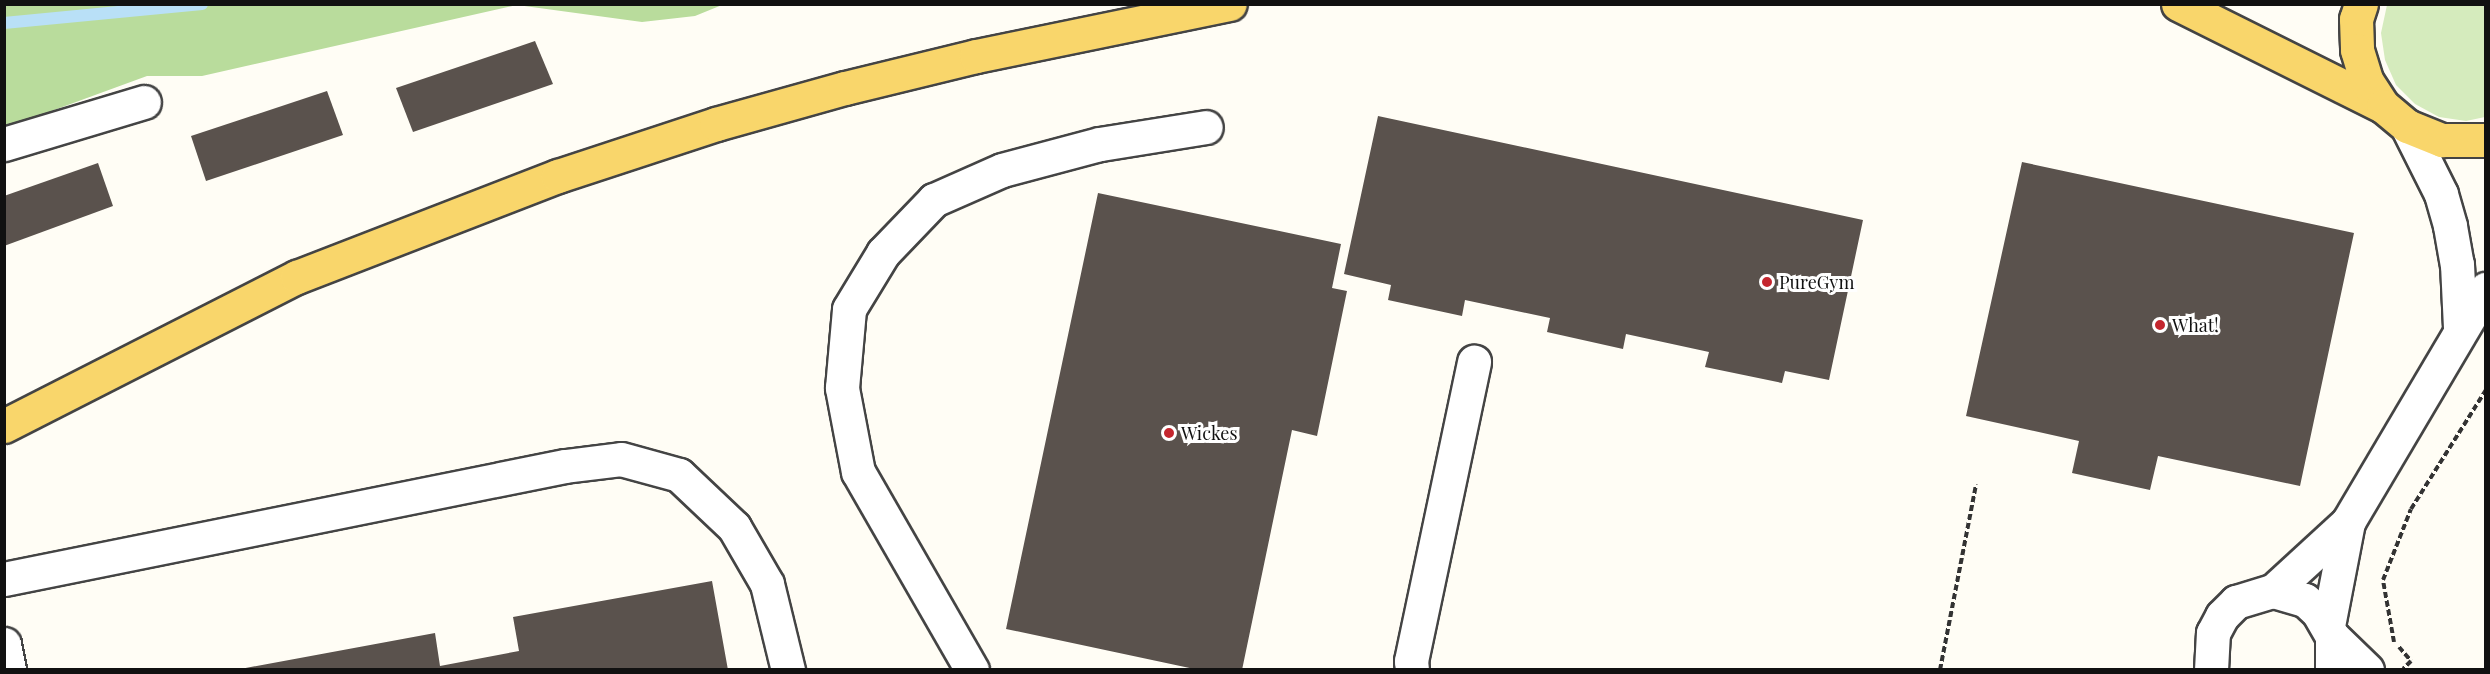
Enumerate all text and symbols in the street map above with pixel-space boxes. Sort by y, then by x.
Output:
place label: PureGym [1779,271,1854,293]
marker: PureGym [1760,275,1774,289]
place label: What! [2172,314,2219,336]
marker: What! [2153,318,2167,332]
place label: Wickes [1181,422,1237,444]
marker: Wickes [1162,426,1176,440]

